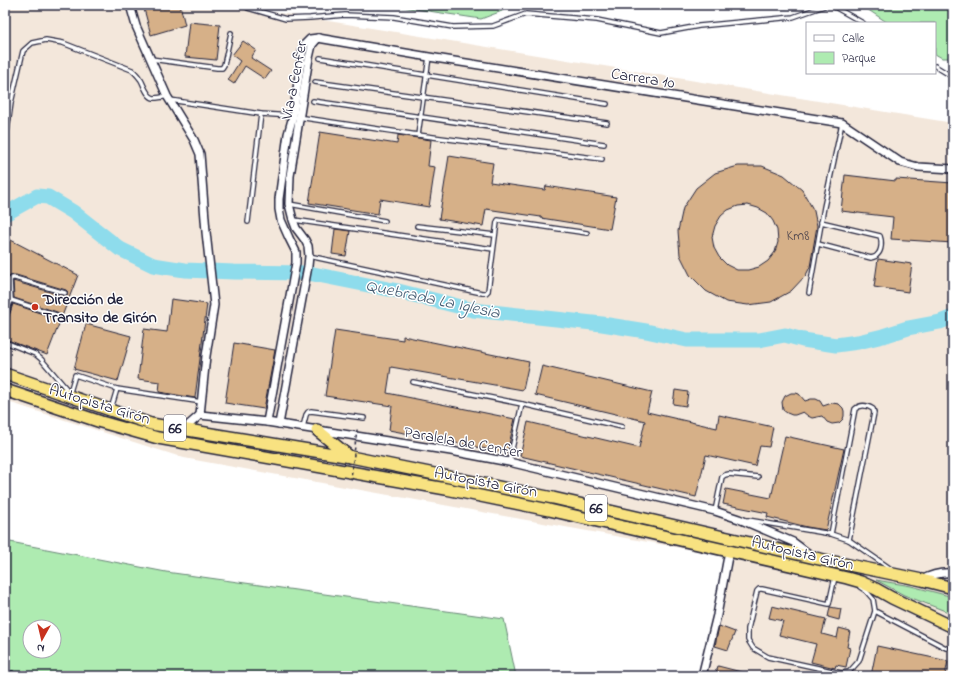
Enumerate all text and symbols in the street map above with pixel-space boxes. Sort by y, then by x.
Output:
legend [806,22,936,74]
text: Calle [842,30,865,48]
street label: Vía a Cenfer [275,39,314,123]
text: Parque [842,50,876,68]
street label: Carrera 10 [609,62,676,96]
house number: Km8 [787,226,809,247]
water label: Quebrada La Iglesia [363,273,503,327]
place label: Dirección de Transito de Girón [42,288,157,330]
marker: Dirección de Transito de Girón [30,302,40,312]
street label: Autopista Girón [46,378,153,432]
road number: 66 [164,415,186,441]
street label: Paralela de Cenfer [402,421,524,465]
street label: Autopista Girón [432,461,539,505]
road number: 66 [585,495,607,521]
street label: Autopista Girón [749,531,856,577]
north arrow [22,619,62,659]
text: N [36,639,46,656]

